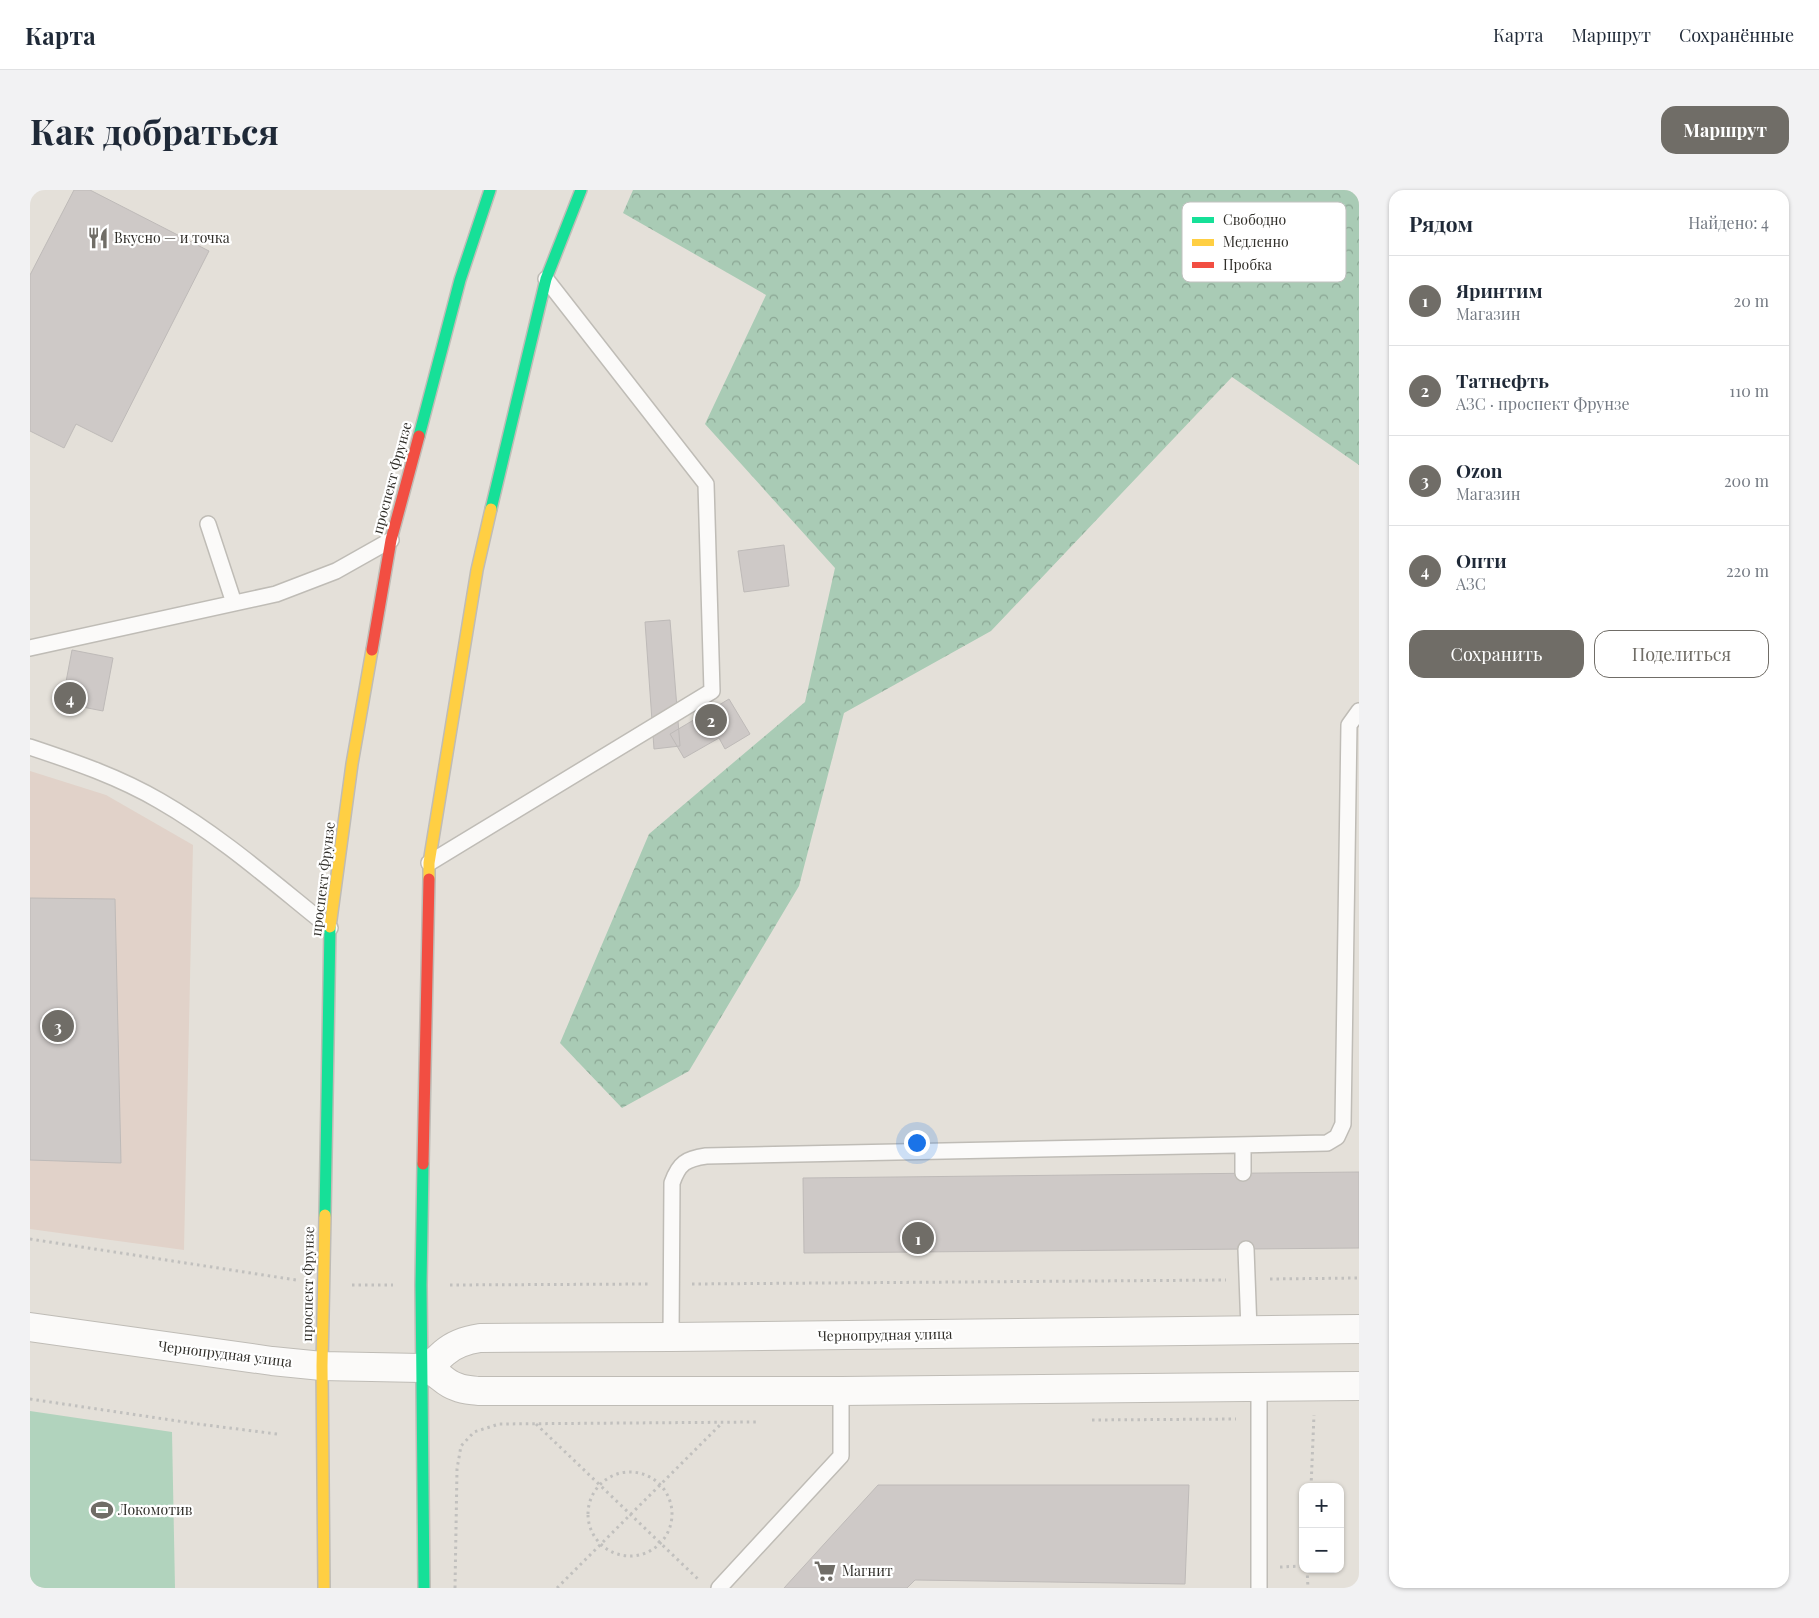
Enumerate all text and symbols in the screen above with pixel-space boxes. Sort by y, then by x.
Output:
text: Карта [25,19,96,51]
text: Карта [1493,23,1543,47]
text: Маршрут [1571,23,1651,47]
text: Сохранённые [1679,23,1794,47]
button: Маршрут [1661,106,1789,154]
text: Как добраться [30,107,279,154]
legend [1182,202,1346,282]
text: Рядом [1409,209,1473,237]
text: Свободно [1223,210,1287,229]
text: Найдено: 4 [1688,212,1769,233]
restaurant icon: Вкусно — и точка [85,225,111,251]
place label: Вкусно — и точка [114,228,230,247]
text: Медленно [1223,232,1289,251]
text: Пробка [1223,255,1272,274]
text: Яринтим [1456,277,1543,303]
text: 1 [1422,290,1428,311]
text: 20 m [1734,290,1769,311]
text: Магазин [1456,303,1521,324]
text: Татнефть [1456,367,1549,393]
text: 2 [1421,380,1429,401]
text: 110 m [1729,380,1769,401]
text: АЗС · проспект Фрунзе [1456,393,1630,414]
street label: проспект Фрунзе [367,420,416,536]
text: Ozon [1456,457,1502,483]
text: 3 [1421,470,1429,491]
text: 200 m [1724,470,1769,491]
text: Магазин [1456,483,1521,504]
text: Опти [1456,547,1507,573]
text: 4 [1421,560,1429,581]
text: 220 m [1726,560,1769,581]
text: АЗС [1456,573,1486,594]
button: Сохранить [1409,630,1584,678]
button: Поделиться [1594,630,1769,678]
pin: 4 [54,679,86,717]
pin: 2 [695,701,727,739]
street label: проспект Фрунзе [306,821,339,937]
pin: 3 [42,1007,74,1045]
your location [904,1130,930,1156]
pin: 1 [902,1219,934,1257]
street label: проспект Фрунзе [297,1226,318,1342]
street label: Чернопрудная улица [817,1324,953,1345]
street label: Чернопрудная улица [157,1336,293,1371]
map controls [1299,1483,1344,1573]
button: + [1299,1483,1344,1528]
sports icon: Локомотив [89,1497,115,1523]
place label: Локомотив [117,1500,193,1519]
button: − [1299,1528,1344,1573]
supermarket icon: Магнит [812,1558,838,1584]
place label: Магнит [842,1561,893,1580]

